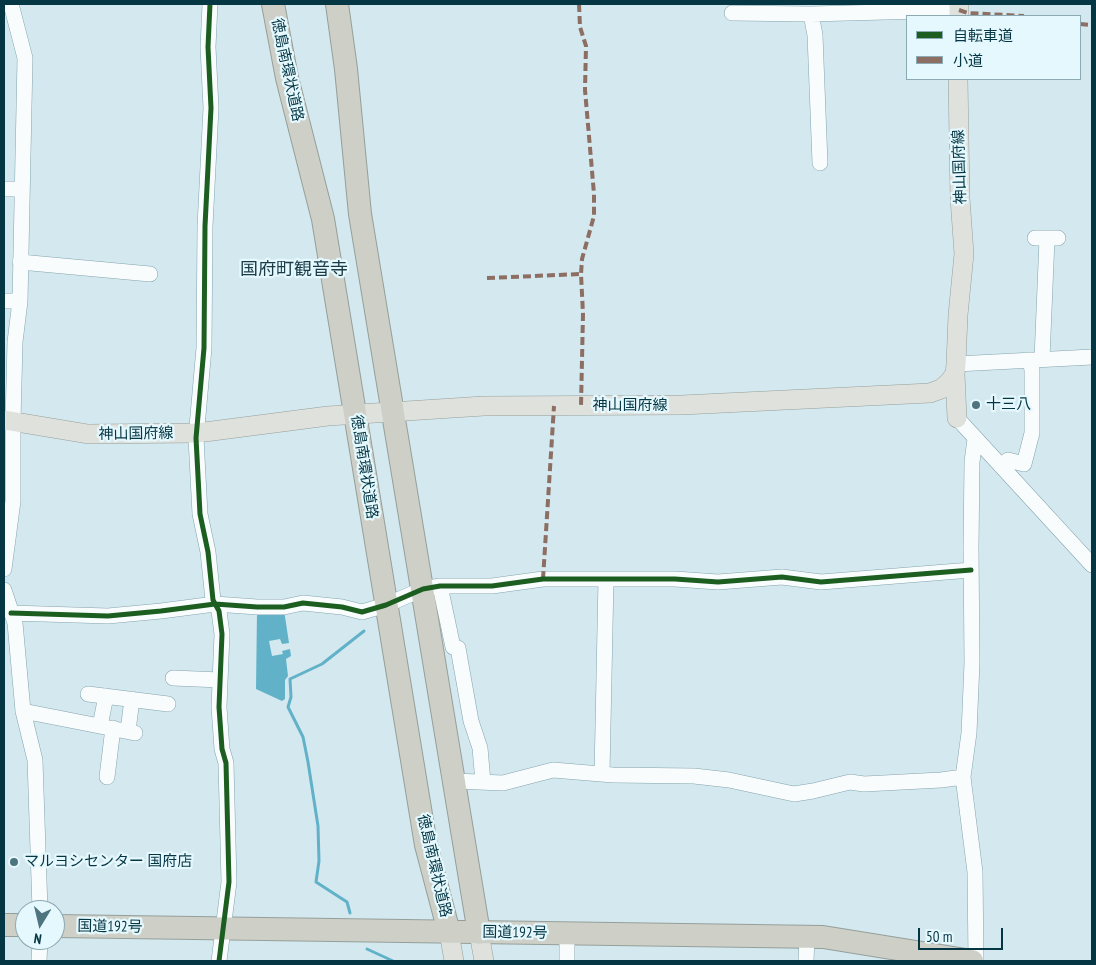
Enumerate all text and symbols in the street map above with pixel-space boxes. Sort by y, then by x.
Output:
legend [906,15,1081,80]
street label: 徳島南環状道路 [267,17,307,123]
text: 自転車道 [953,26,1013,45]
text: 小道 [953,51,983,70]
street label: 神山国府線 [950,129,970,205]
district label: 国府町観音寺 [240,259,348,281]
place label: 十三八 [986,396,1031,414]
street label: 神山国府線 [593,397,667,415]
marker: 十三八 [970,399,982,411]
street label: 徳島南環状道路 [347,414,381,520]
street label: 神山国府線 [98,424,174,444]
street label: 徳島南環状道路 [413,813,455,919]
place label: マルヨシセンター 国府店 [24,853,192,871]
marker: マルヨシセンター 国府店 [8,856,20,868]
north arrow [15,900,65,950]
street label: 国道192号 [77,917,143,937]
scale bar [921,918,1006,950]
street label: 国道192号 [482,923,548,943]
text: 50 m [926,927,952,946]
text: N [33,929,43,948]

